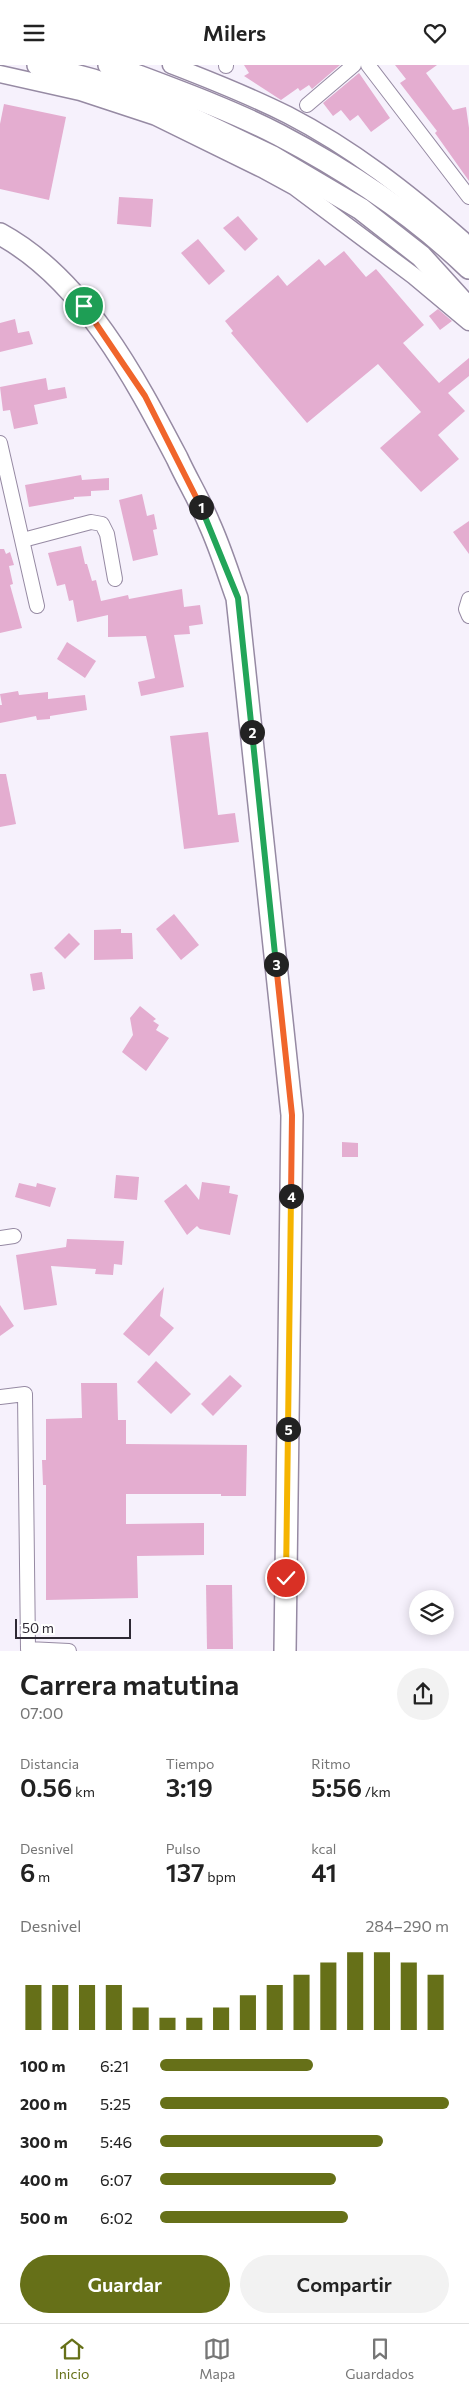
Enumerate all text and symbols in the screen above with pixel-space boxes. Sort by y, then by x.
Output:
icon: menu [20,19,48,47]
text: Milers [203,19,266,46]
icon: heart [421,19,449,47]
pin [63,285,105,327]
icon: arrive [70,292,98,320]
pin: 1 [188,495,214,519]
text: 1 [198,499,205,516]
pin: 2 [240,719,264,745]
text: 2 [249,724,256,741]
pin: 3 [264,951,288,977]
text: 3 [272,956,281,973]
pin: 4 [278,1183,304,1209]
text: 4 [287,1188,296,1205]
pin: 5 [276,1417,300,1441]
text: 5 [284,1421,293,1438]
pin [265,1557,307,1599]
icon: check [272,1564,300,1592]
map controls [409,1590,454,1635]
button: layers [409,1590,454,1635]
scale bar [15,1615,131,1639]
text: 50 m [22,1619,54,1636]
text: Carrera matutina [20,1667,239,1701]
button: share [397,1668,449,1720]
text: 07:00 [20,1703,63,1722]
text: Distancia [20,1755,79,1772]
text: Tiempo [166,1755,214,1772]
text: Ritmo [311,1755,351,1772]
text: 0.56 [20,1772,72,1802]
text: 3:19 [166,1772,213,1802]
text: 5:56 [311,1772,362,1802]
text: km [72,1783,95,1800]
text: /km [362,1783,391,1800]
text: Desnivel [20,1840,74,1857]
text: Pulso [166,1840,201,1857]
text: kcal [311,1840,336,1857]
text: 6 [20,1857,35,1887]
text: 137 [166,1857,205,1887]
text: 41 [311,1857,337,1887]
text: m [35,1868,50,1885]
text: bpm [205,1868,236,1885]
text: Desnivel [20,1916,81,1935]
text: 284–290 m [365,1916,449,1935]
text: 100 m [20,2056,66,2075]
text: 6:21 [100,2056,129,2075]
text: 200 m [20,2094,67,2113]
text: 5:25 [100,2094,131,2113]
text: 300 m [20,2132,68,2151]
text: 5:46 [100,2132,132,2151]
text: 400 m [20,2170,68,2189]
text: 6:07 [100,2170,132,2189]
text: 500 m [20,2208,68,2227]
text: 6:02 [100,2208,133,2227]
button: Guardar [20,2255,230,2313]
button: Compartir [240,2255,449,2313]
tab: Inicio [55,2335,89,2382]
tab: Mapa [199,2335,235,2382]
tab: Guardados [345,2335,414,2382]

